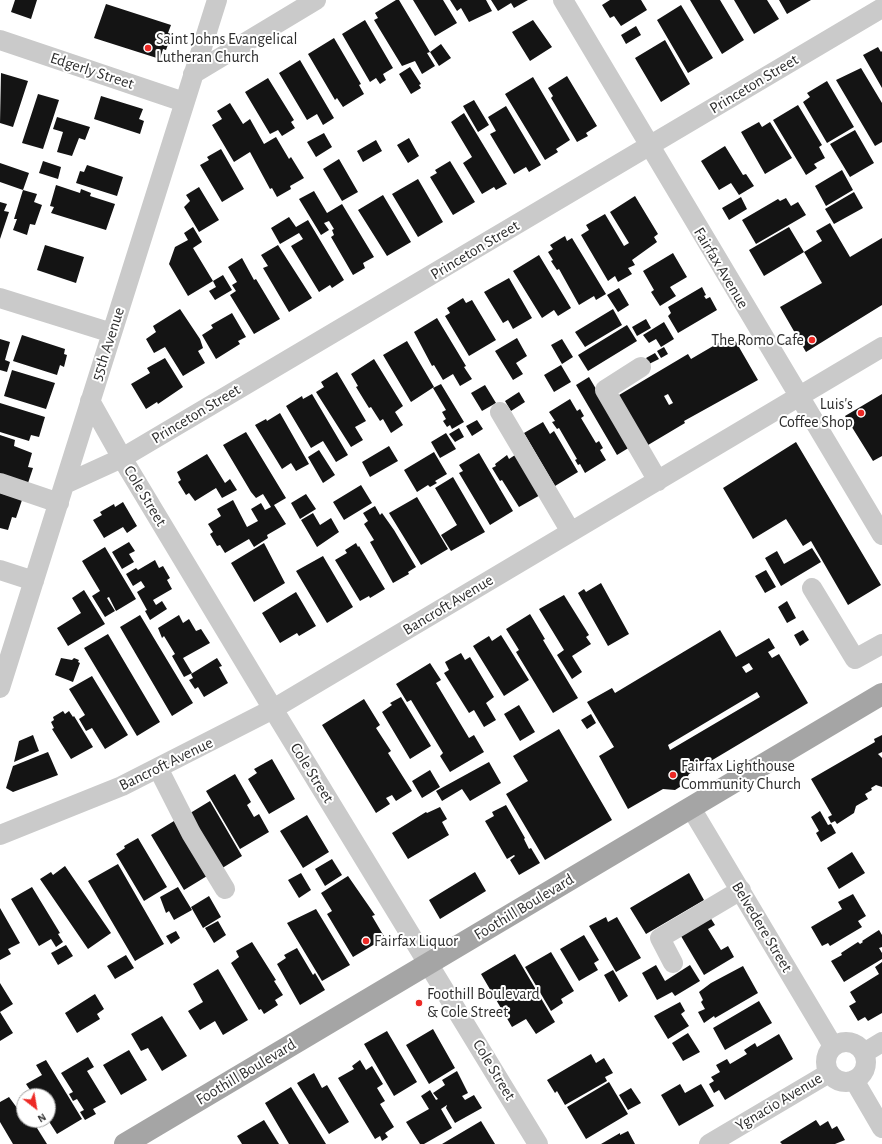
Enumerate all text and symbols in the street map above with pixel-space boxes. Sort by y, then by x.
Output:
place label: Saint Johns Evangelical Lutheran Church [156,29,298,67]
marker: Saint Johns Evangelical Lutheran Church [143,43,153,53]
street label: Edgerly Street [48,48,136,94]
street label: Princeton Street [706,50,802,118]
street label: Princeton Street [427,216,523,284]
street label: Fairfax Avenue [689,224,753,312]
street label: 55th Avenue [87,305,129,383]
place label: The Romo Cafe [711,330,804,350]
marker: The Romo Cafe [807,335,817,345]
street label: Princeton Street [148,380,244,448]
place label: Luis's Coffee Shop [779,394,853,432]
marker: Luis's Coffee Shop [856,408,866,418]
street label: Cole Street [119,462,171,530]
street label: Bancroft Avenue [399,570,497,640]
street label: Bancroft Avenue [116,733,216,795]
street label: Cole Street [286,739,338,807]
place label: Fairfax Lighthouse Community Church [681,756,801,794]
marker: Fairfax Lighthouse Community Church [668,770,678,780]
street label: Foothill Boulevard [471,870,577,944]
street label: Belvedere Street [727,878,797,976]
place label: Fairfax Liquor [374,931,458,951]
marker: Fairfax Liquor [361,936,371,946]
place label: Foothill Boulevard & Cole Street [427,984,540,1022]
marker: Foothill Boulevard & Cole Street [414,998,424,1008]
street label: Foothill Boulevard [193,1035,299,1109]
street label: Cole Street [468,1036,520,1104]
street label: Ygnacio Avenue [732,1069,826,1135]
north arrow [16,1088,56,1128]
text: N [36,1111,48,1125]

